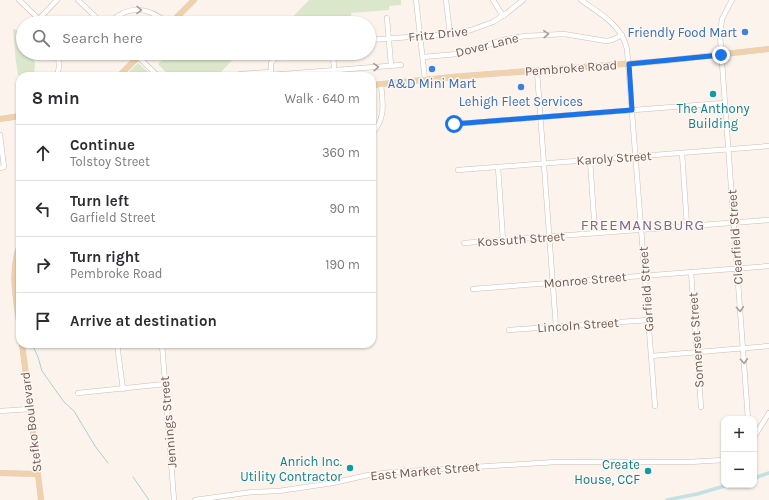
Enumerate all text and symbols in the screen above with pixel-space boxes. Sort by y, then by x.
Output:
one-way arrow [136,6,142,14]
search box [16,16,376,60]
street label: Fritz Drive [407,23,469,45]
place label: Friendly Food Mart [627,25,737,40]
icon: search [30,27,52,49]
marker: Friendly Food Mart [740,27,750,37]
text: Search here [62,29,143,47]
street label: Dover Lane [454,30,520,60]
one-way arrow [543,30,549,39]
route end [712,46,730,64]
street label: Pembroke Road [524,57,618,79]
one-way arrow [373,62,379,71]
marker: A&D Mini Mart [427,64,437,74]
place label: A&D Mini Mart [388,76,476,91]
marker: Lehigh Fleet Services [516,82,526,92]
text: 8 min [32,88,80,108]
marker: The Anthony Building [708,89,718,99]
text: Walk · 640 m [285,91,360,106]
place label: Lehigh Fleet Services [459,94,583,109]
place label: The Anthony Building [676,101,750,131]
route start [445,115,463,133]
text: Continue [70,136,135,154]
icon: ahead [32,142,54,164]
text: 360 m [322,145,360,160]
street label: Karoly Street [576,148,652,168]
text: Tolstoy Street [70,154,150,169]
street label: Clearfield Street [724,189,746,285]
text: Turn left [70,192,129,210]
icon: left [32,198,54,220]
text: 90 m [329,201,360,216]
text: Garfield Street [70,210,155,225]
district label: FREEMANSBURG [581,216,705,234]
street label: Kossuth Street [477,228,566,250]
street label: Garfield Street [636,246,656,332]
text: Turn right [70,248,140,266]
icon: right [32,254,54,276]
text: 190 m [325,257,360,272]
text: Pembroke Road [70,266,163,281]
street label: Monroe Street [543,269,627,291]
street label: Somerset Street [685,292,707,388]
one-way arrow [736,306,745,312]
icon: arrive [32,310,54,332]
text: Arrive at destination [70,312,217,330]
street label: Lincoln Street [537,315,619,335]
one-way arrow [739,358,748,364]
street label: Stefko Boulevard [17,371,45,473]
street label: Jennings Street [156,375,179,469]
map controls [721,416,757,488]
button: + [721,416,757,452]
button: − [721,452,757,488]
place label: Anrich Inc. Utility Contractor [240,454,342,484]
place label: Create House, CCF [574,457,640,487]
street label: East Market Street [370,459,480,483]
marker: Anrich Inc. Utility Contractor [345,463,355,473]
marker: Create House, CCF [643,466,653,476]

